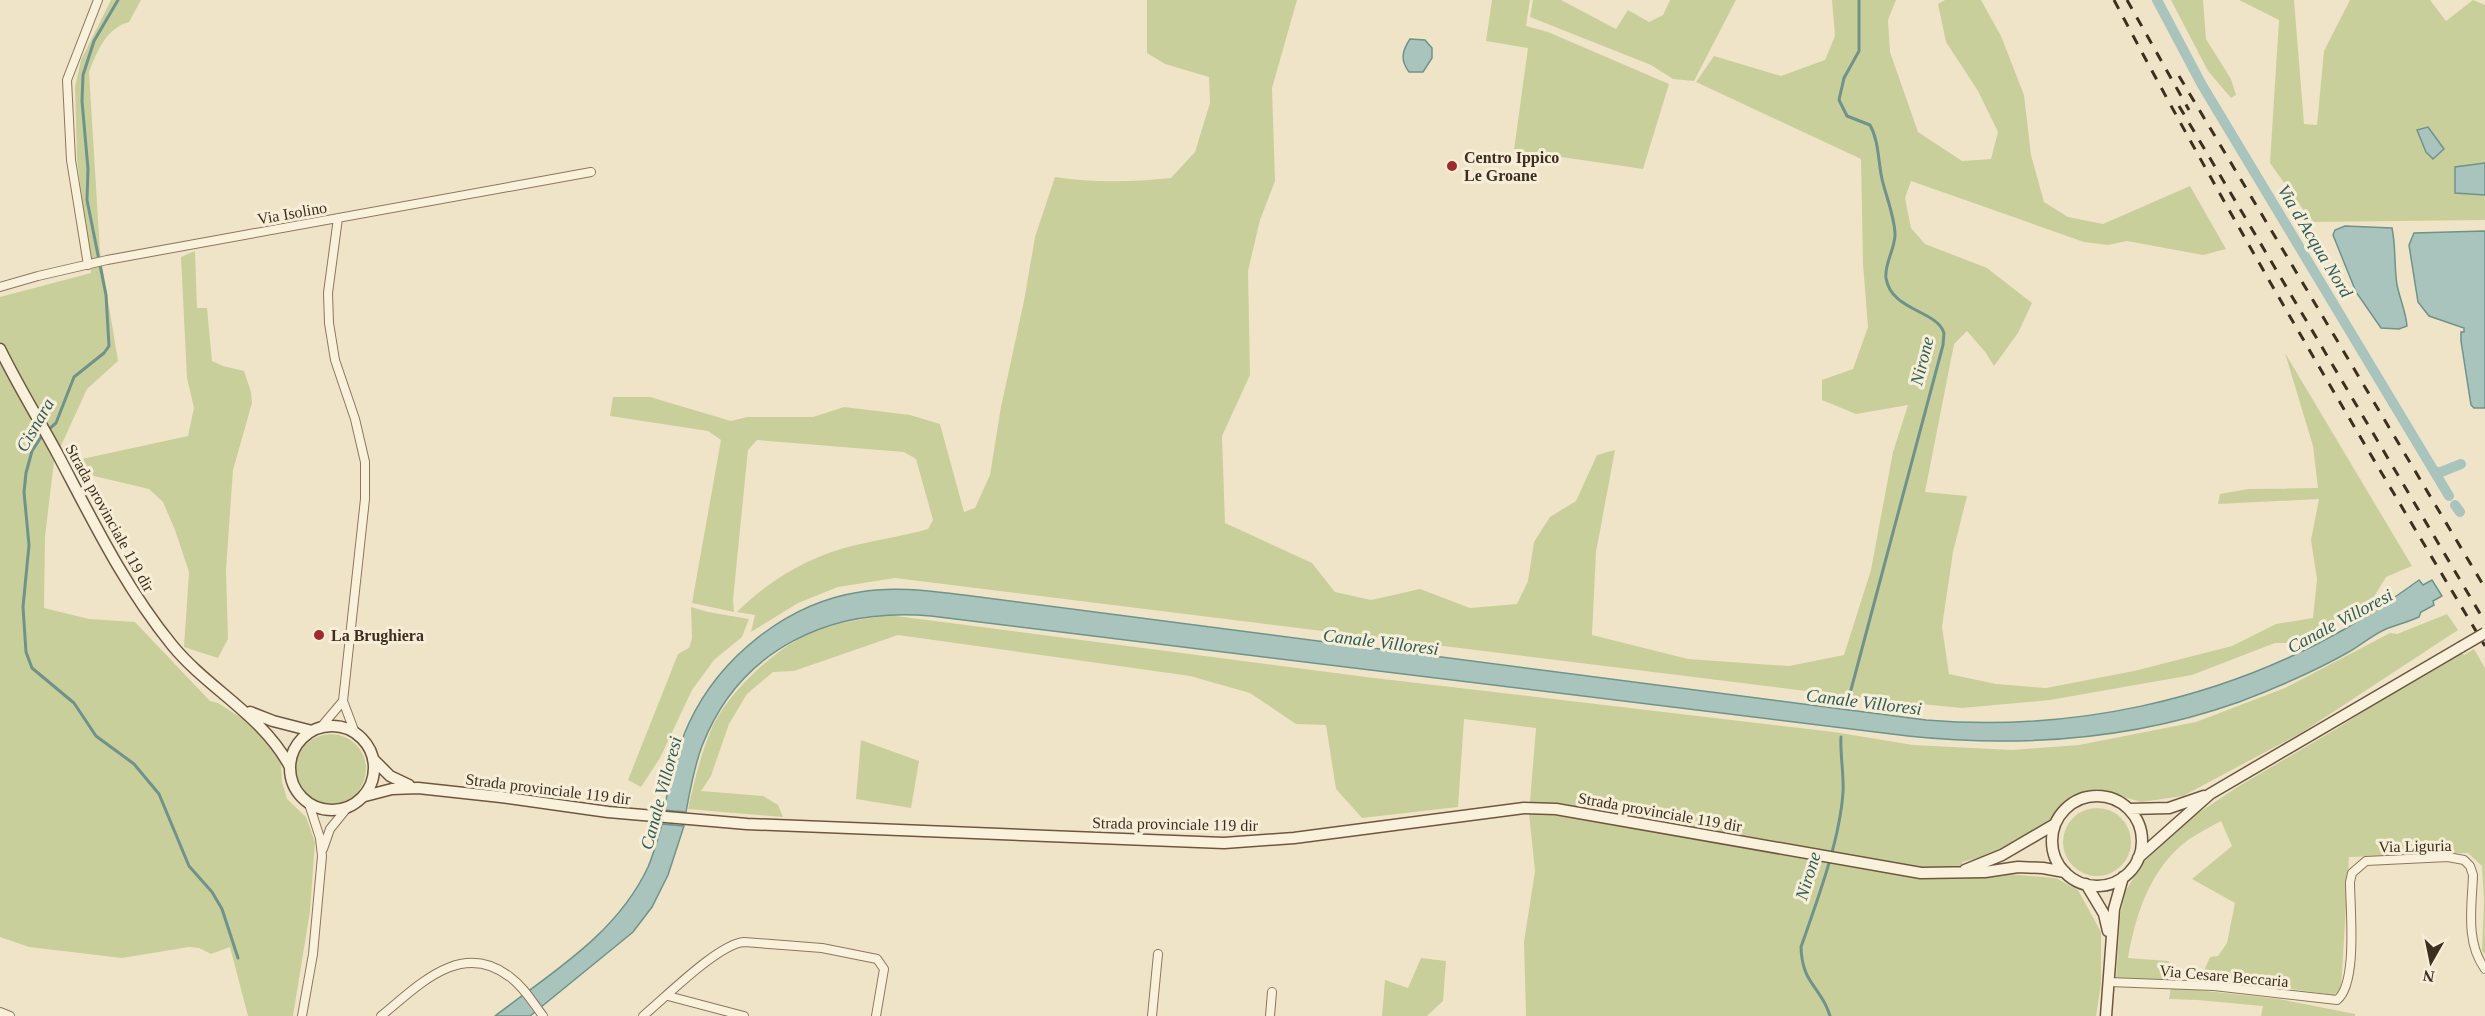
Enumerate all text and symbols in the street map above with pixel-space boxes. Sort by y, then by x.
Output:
place label: Centro Ippico Le Groane [1464,149,1559,184]
marker: Centro Ippico Le Groane [1445,159,1459,173]
water label: Via d'Acqua Nord [2274,181,2357,302]
street label: Via Isolino [256,198,328,228]
water label: Nirone [1906,335,1938,388]
water label: Cisnara [12,395,58,455]
street label: Strada provinciale 119 dir [61,441,158,596]
water label: Canale Villoresi [2284,585,2396,657]
water label: Canale Villoresi [1322,625,1440,659]
place label: La Brughiera [331,627,424,645]
marker: La Brughiera [312,628,326,642]
water label: Canale Villoresi [1805,685,1923,719]
water label: Canale Villoresi [636,734,686,852]
street label: Strada provinciale 119 dir [464,770,632,809]
street label: Strada provinciale 119 dir [1577,789,1744,836]
street label: Strada provinciale 119 dir [1092,814,1259,835]
street label: Via Liguria [2378,837,2452,856]
water label: Nirone [1791,849,1825,903]
north arrow [2401,932,2461,992]
street label: Via Cesare Beccaria [2159,962,2289,990]
text: N [2421,967,2436,986]

